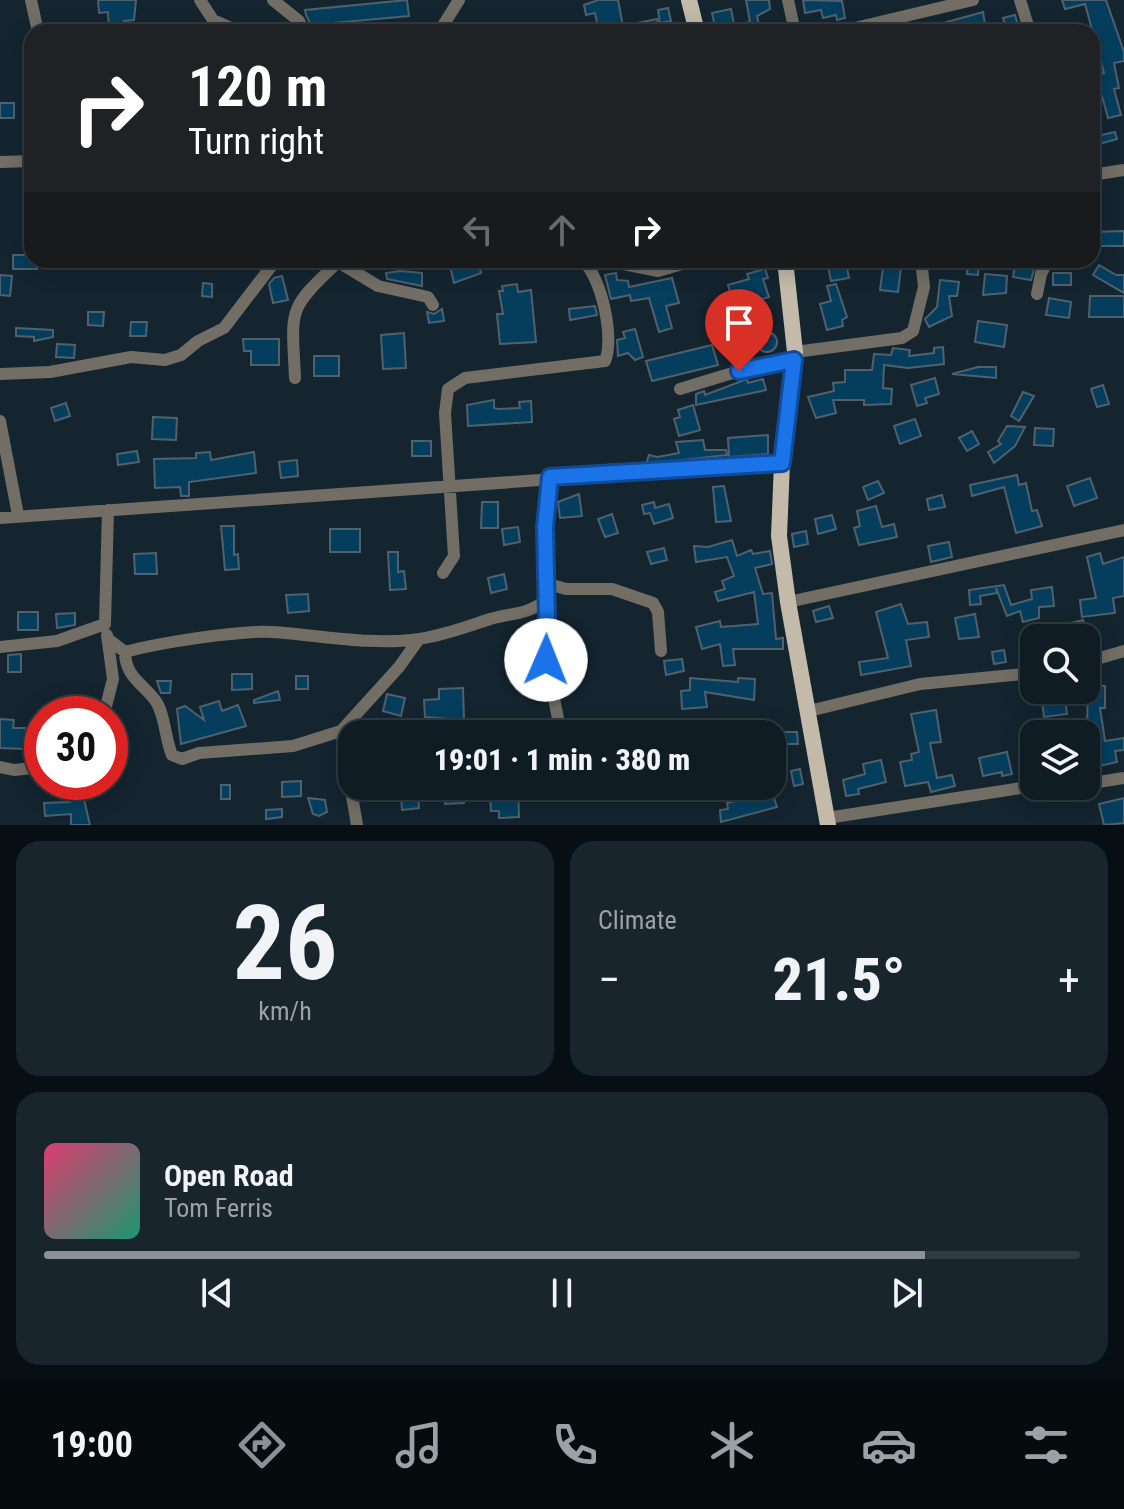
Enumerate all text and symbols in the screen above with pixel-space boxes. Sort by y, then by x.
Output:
text: 120 m [188,54,327,120]
icon: right [56,56,160,160]
text: Turn right [188,121,324,163]
icon: left [456,208,500,252]
icon: ahead [540,208,584,252]
icon: right [624,208,668,252]
pin [705,289,773,371]
icon: arrive [717,301,761,345]
position arrow [504,618,588,702]
map controls [1020,624,1100,800]
button: search [1020,624,1100,704]
speed limit sign: 30 [24,696,128,800]
button: layers [1020,720,1100,800]
text: 19:01 · 1 min · 380 m [434,742,690,777]
text: 26 [232,883,338,1004]
text: Climate [598,905,677,935]
text: 21.5° [773,944,906,1015]
text: − [598,954,620,1006]
text: + [1058,954,1080,1006]
text: km/h [258,996,312,1026]
text: Open Road [164,1158,294,1193]
text: Tom Ferris [164,1193,273,1223]
icon: previous [195,1271,239,1315]
icon: pause [540,1271,584,1315]
icon: next [885,1271,929,1315]
icon: directions [234,1417,290,1473]
icon: music [391,1417,447,1473]
icon: phone [547,1417,603,1473]
icon: climate [704,1417,760,1473]
icon: car [861,1417,917,1473]
icon: filters [1018,1417,1074,1473]
text: 19:00 [50,1424,133,1466]

